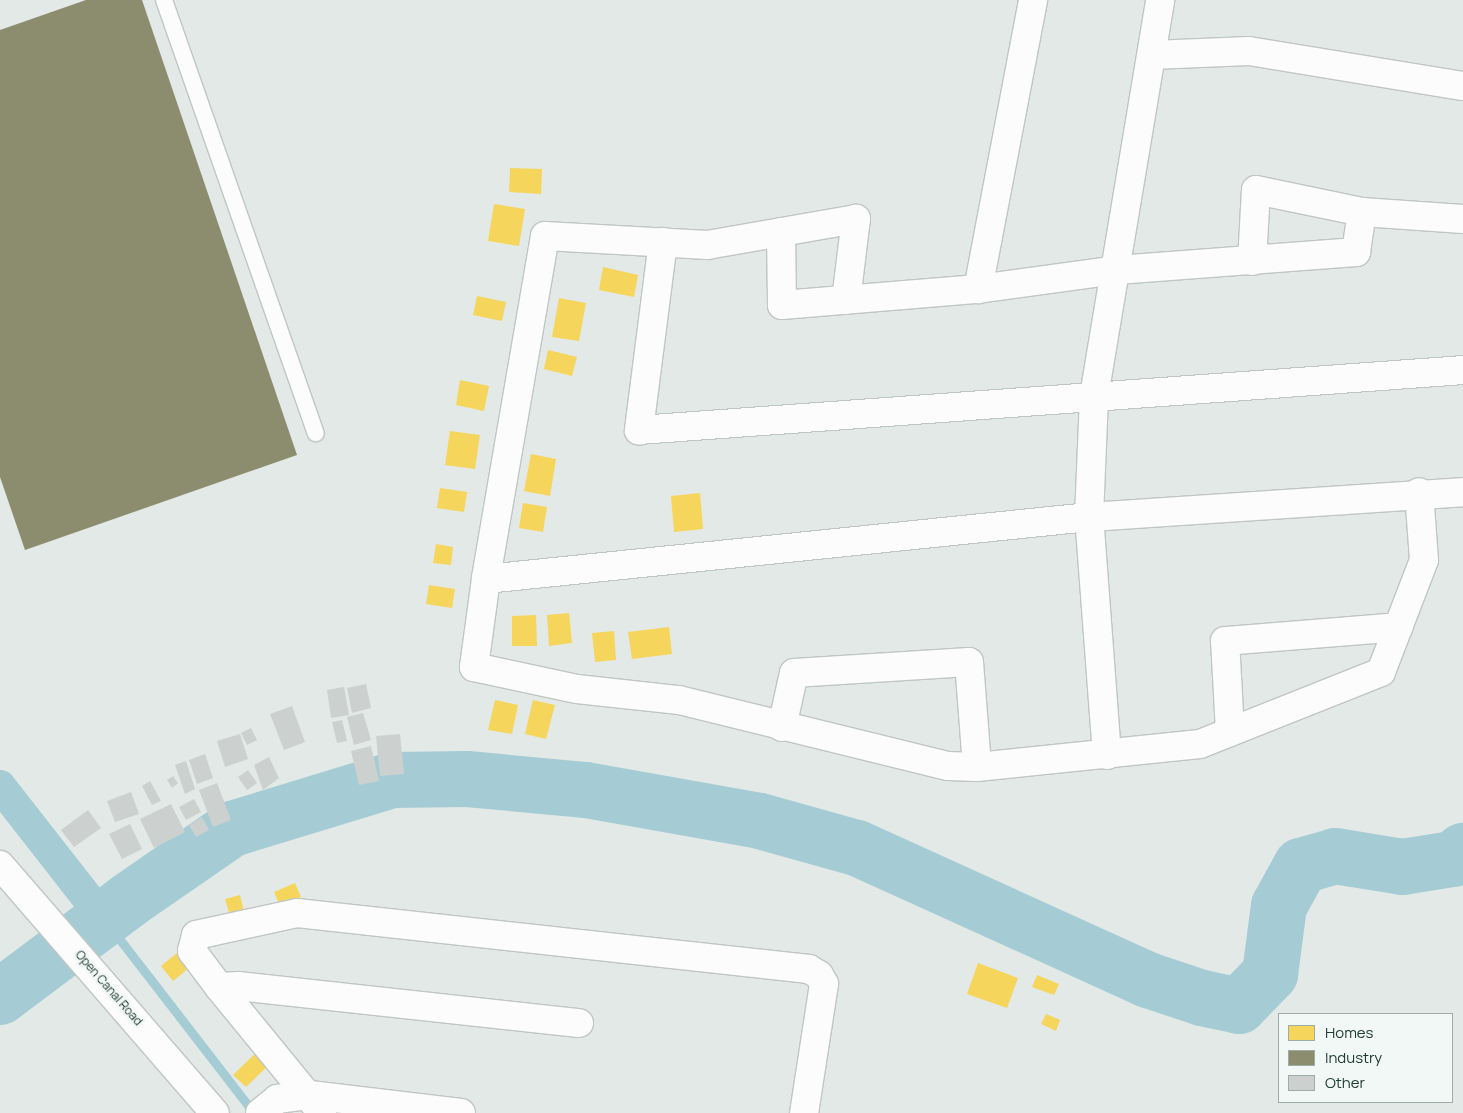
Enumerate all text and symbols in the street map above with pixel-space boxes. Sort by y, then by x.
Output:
street label: Open Canal Road [72,947,146,1029]
legend [1278,1013,1453,1103]
text: Homes [1325,1022,1373,1043]
text: Industry [1325,1047,1382,1068]
text: Other [1325,1072,1365,1093]

